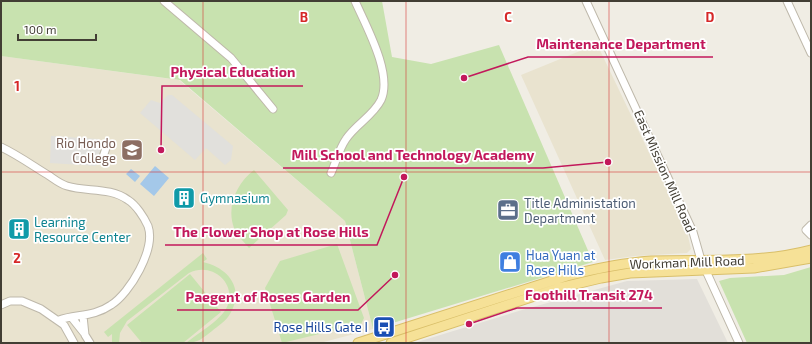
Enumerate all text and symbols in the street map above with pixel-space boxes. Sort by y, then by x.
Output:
text: B [300,9,308,25]
text: C [504,9,512,25]
text: D [706,9,715,25]
scale bar [18,16,96,42]
text: 100 m [24,22,56,36]
callout: Maintenance Department [528,31,713,57]
text: Maintenance Department [536,35,706,52]
callout: Physical Education [162,60,303,86]
text: Physical Education [171,63,295,80]
text: 1 [14,78,20,94]
street label: East Mission Mill Road [631,107,699,235]
place label: Rio Hondo College [56,135,116,166]
school or university icon: Rio Hondo College [119,137,145,163]
callout: Mill School and Technology Academy [283,142,543,168]
text: Mill School and Technology Academy [292,146,534,163]
building icon: Gymnasium [171,185,197,211]
place label: Gymnasium [200,190,270,206]
place label: Title Administation Department [524,195,636,226]
office icon: Title Administation Department [495,197,521,223]
place label: Learning Resource Center [34,214,131,245]
building icon: Learning Resource Center [6,216,32,242]
callout: The Flower Shop at Rose Hills [165,219,377,245]
text: The Flower Shop at Rose Hills [173,223,369,240]
place label: Hua Yuan at Rose Hills [526,247,596,278]
shop icon: Hua Yuan at Rose Hills [497,249,523,275]
text: 2 [13,250,21,266]
street label: Workman Mill Road [629,252,745,272]
callout: Foothill Transit 274 [517,282,662,308]
callout: Paegent of Roses Garden [177,284,358,310]
text: Foothill Transit 274 [525,286,653,303]
text: Paegent of Roses Garden [186,288,350,305]
bus stop icon: Rose Hills Gate I [371,314,397,340]
place label: Rose Hills Gate I [273,319,368,335]

